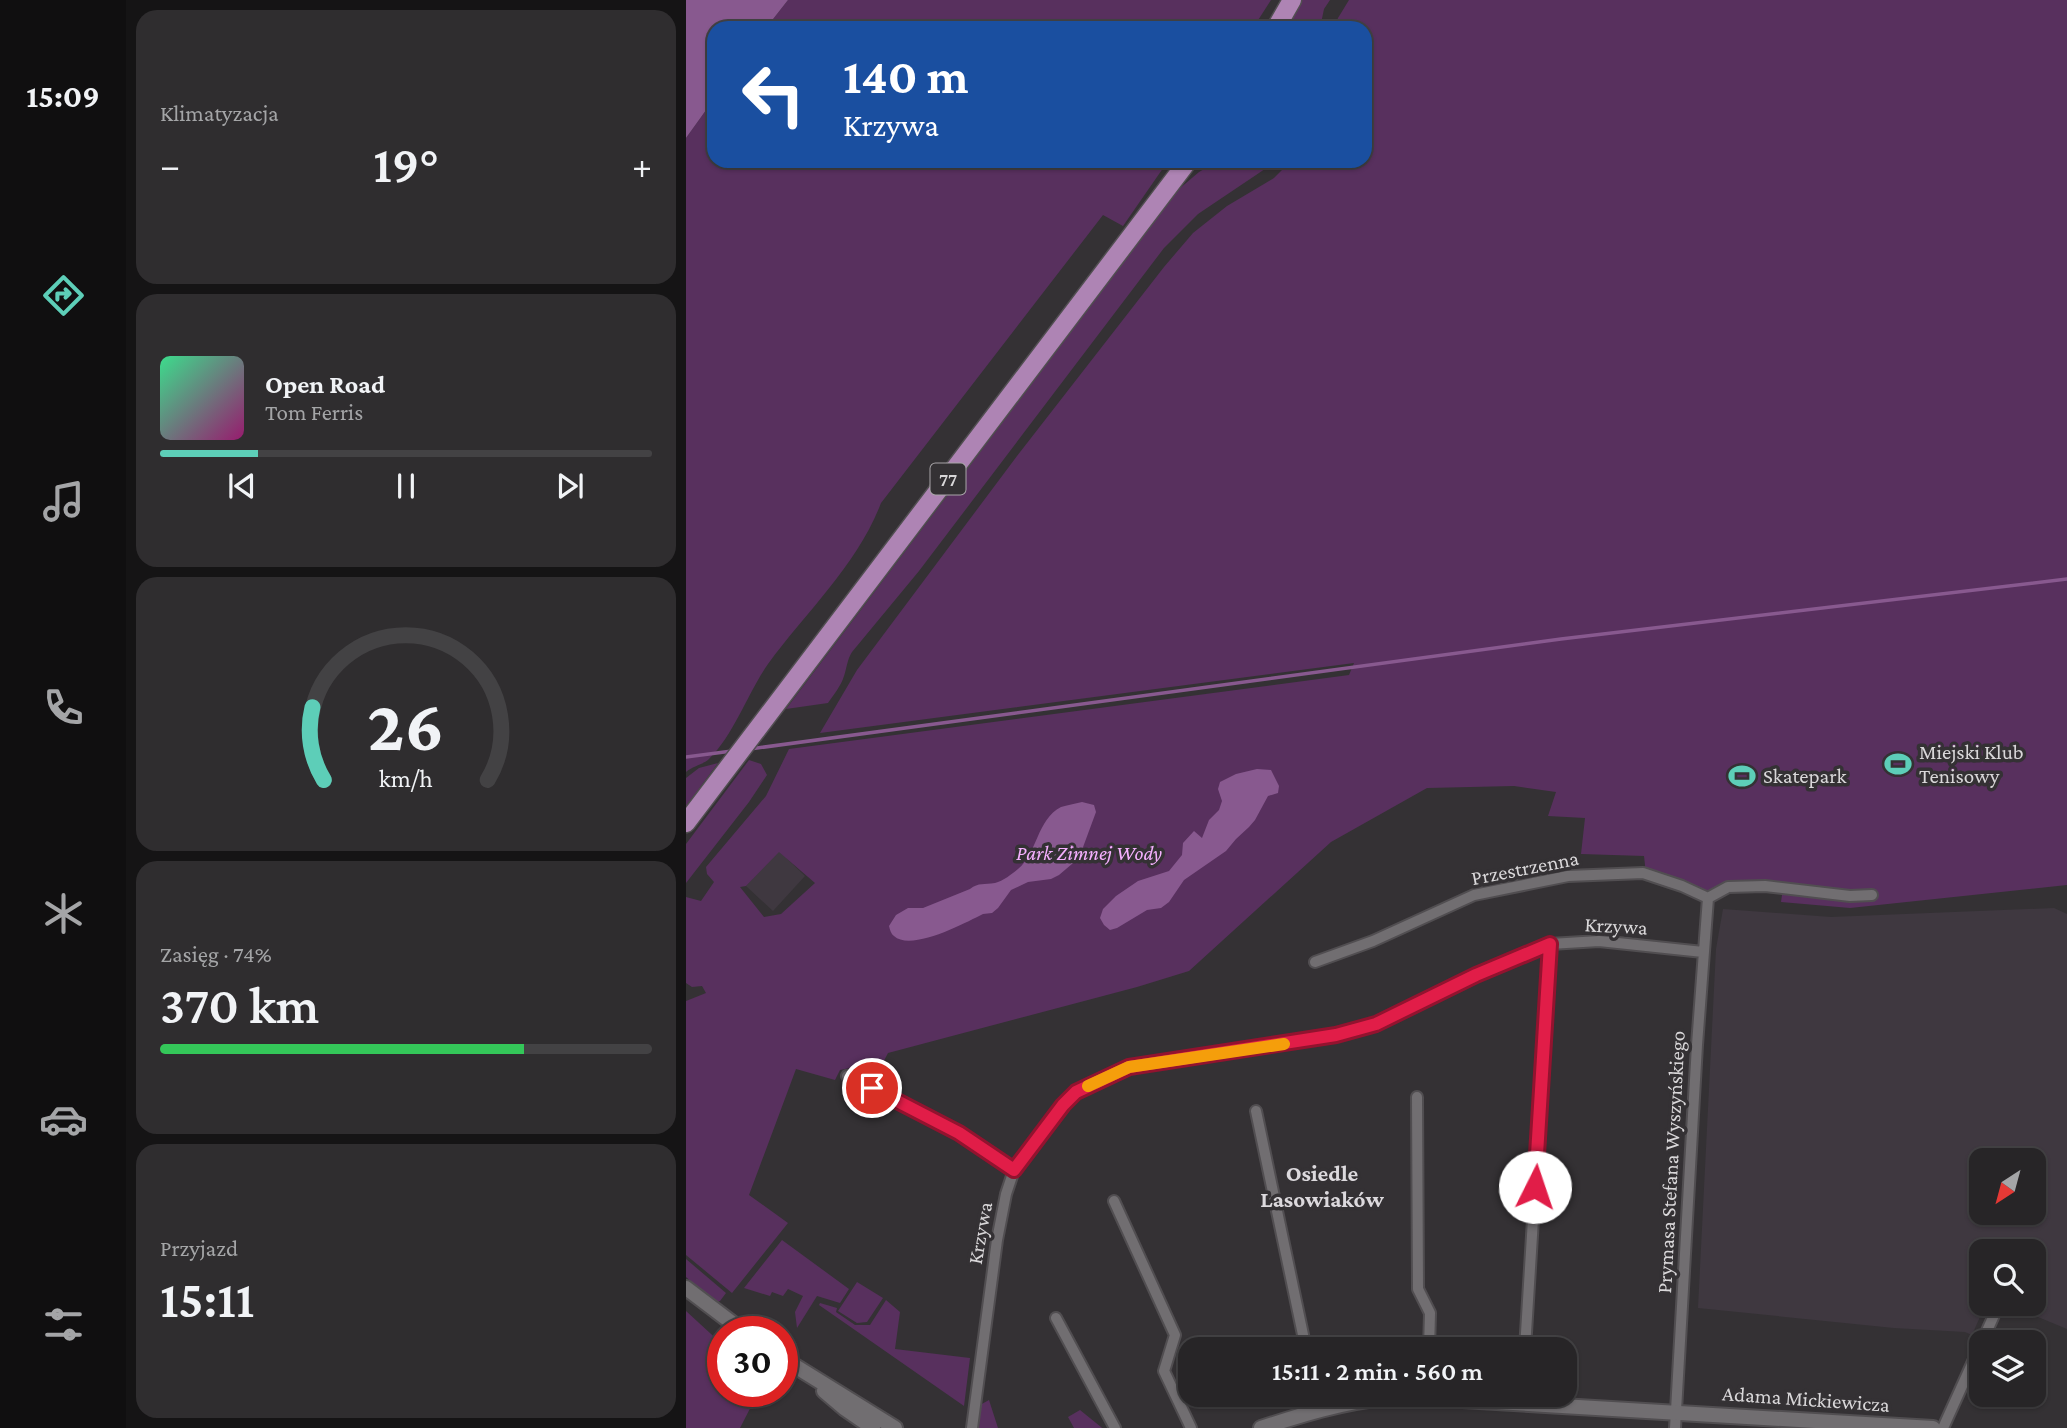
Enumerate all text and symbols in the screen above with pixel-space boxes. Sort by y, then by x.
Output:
icon: left [728,49,819,140]
text: 140 m [843,49,968,104]
text: 15:09 [26,78,100,114]
text: Klimatyzacja [160,100,279,126]
text: Krzywa [843,107,939,143]
text: 19° [373,135,439,193]
text: − [160,144,180,186]
text: + [632,144,652,186]
icon: directions [39,271,88,320]
text: Open Road [265,370,385,399]
text: Tom Ferris [265,399,363,425]
road number: 77 [930,464,966,494]
icon: previous [223,467,261,505]
icon: pause [387,467,425,505]
icon: next [551,467,589,505]
icon: music [39,477,88,526]
icon: phone [39,683,88,732]
text: 26 [368,685,444,766]
place label: Miejski Klub Tenisowy [1919,740,2024,788]
sports icon: Miejski Klub Tenisowy [1883,749,1913,779]
sports icon: Skatepark [1727,761,1757,791]
place label: Skatepark [1763,764,1847,788]
text: km/h [379,765,433,792]
park label: Park Zimnej Wody [1016,841,1162,865]
street label: Przestrzenna [1469,846,1581,890]
icon: climate [39,889,88,938]
street label: Krzywa [1584,912,1648,940]
text: Zasięg · 74% [160,941,272,967]
text: 370 km [160,976,319,1034]
street label: Prymasa Stefana Wyszyńskiego [1652,1030,1690,1294]
pin [842,1058,902,1118]
icon: arrive [853,1069,891,1107]
icon: car [39,1095,88,1144]
north arrow [1969,1148,2046,1225]
map controls [1969,1148,2046,1407]
position arrow [1498,1150,1572,1224]
district label: Osiedle Lasowiaków [1260,1160,1384,1212]
street label: Krzywa [963,1200,997,1266]
text: Przyjazd [160,1235,238,1261]
button: search [1969,1239,2046,1316]
text: 15:11 [160,1270,254,1328]
icon: filters [39,1300,88,1349]
speed limit sign: 30 [707,1316,798,1407]
button: layers [1969,1330,2046,1407]
text: 15:11 · 2 min · 560 m [1272,1357,1483,1386]
street label: Adama Mickiewicza [1721,1381,1891,1417]

